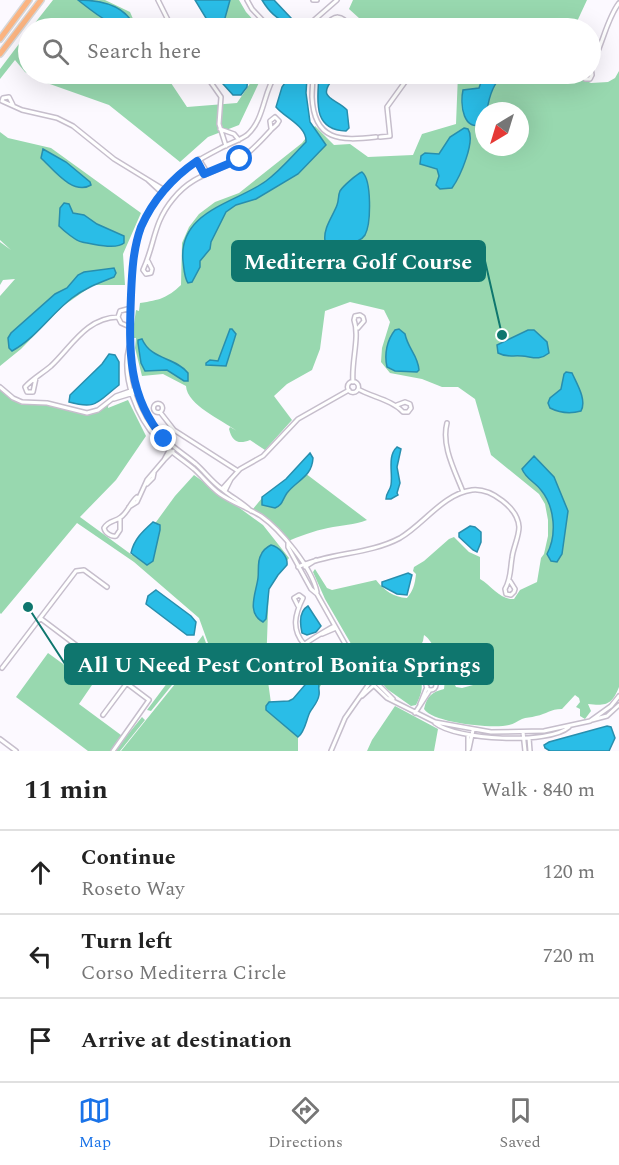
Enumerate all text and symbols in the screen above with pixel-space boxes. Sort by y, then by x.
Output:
search box [18,18,601,84]
icon: search [39,35,72,68]
text: Search here [87,35,201,68]
north arrow [475,102,529,156]
route start [226,145,252,171]
callout: Mediterra Golf Course [232,241,485,281]
text: Mediterra Golf Course [244,246,472,279]
route end [150,425,176,451]
callout: All U Need Pest Control Bonita Springs [65,644,493,684]
text: All U Need Pest Control Bonita Springs [77,649,481,682]
text: 11 min [24,770,108,810]
text: Walk · 840 m [482,775,595,805]
text: Continue [81,841,176,874]
icon: ahead [24,856,57,889]
text: 120 m [543,857,595,887]
text: Roseto Way [81,874,185,904]
text: Turn left [81,925,173,958]
icon: left [24,940,57,973]
text: 720 m [543,941,595,971]
text: Corso Mediterra Circle [81,958,286,988]
icon: arrive [24,1024,57,1057]
text: Arrive at destination [81,1024,292,1057]
tab: Map [78,1094,111,1154]
tab: Directions [268,1094,343,1154]
tab: Saved [500,1094,541,1154]

